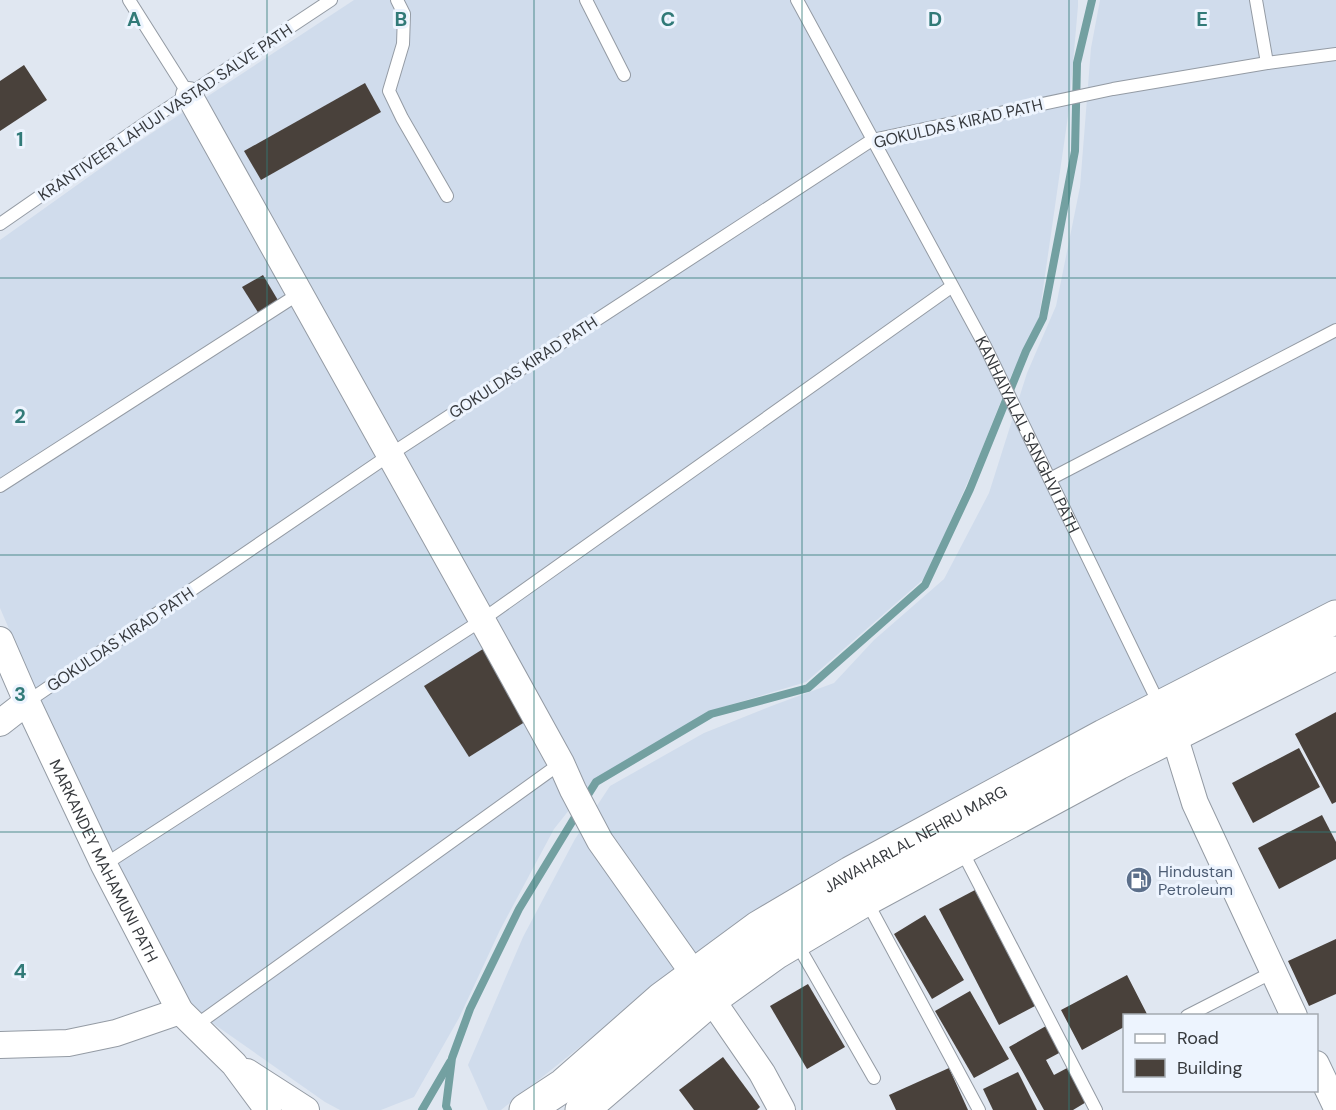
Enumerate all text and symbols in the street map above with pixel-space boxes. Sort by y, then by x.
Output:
text: B [395,6,407,32]
text: C [661,6,675,32]
text: D [928,6,942,32]
text: E [1196,6,1208,32]
street label: KRANTIVEER LAHUJI VASTAD SALVE PATH [34,20,296,204]
street label: GOKULDAS KIRAD PATH [872,94,1045,153]
text: 1 [16,126,24,152]
street label: GOKULDAS KIRAD PATH [445,312,601,423]
street label: KANHAIYALAL SANGHVI PATH [970,332,1084,537]
text: 2 [14,403,26,429]
street label: GOKULDAS KIRAD PATH [43,582,198,696]
text: 3 [14,681,26,707]
street label: MARKANDEY MAHAMUNI PATH [45,756,163,966]
street label: JAWAHARLAL NEHRU MARG [820,781,1011,898]
place label: Hindustan Petroleum [1158,861,1233,900]
fuel station icon: Hindustan Petroleum [1124,865,1154,895]
text: 4 [14,958,27,984]
legend [1123,1014,1318,1092]
text: Road [1177,1026,1219,1050]
text: Building [1177,1056,1242,1080]

